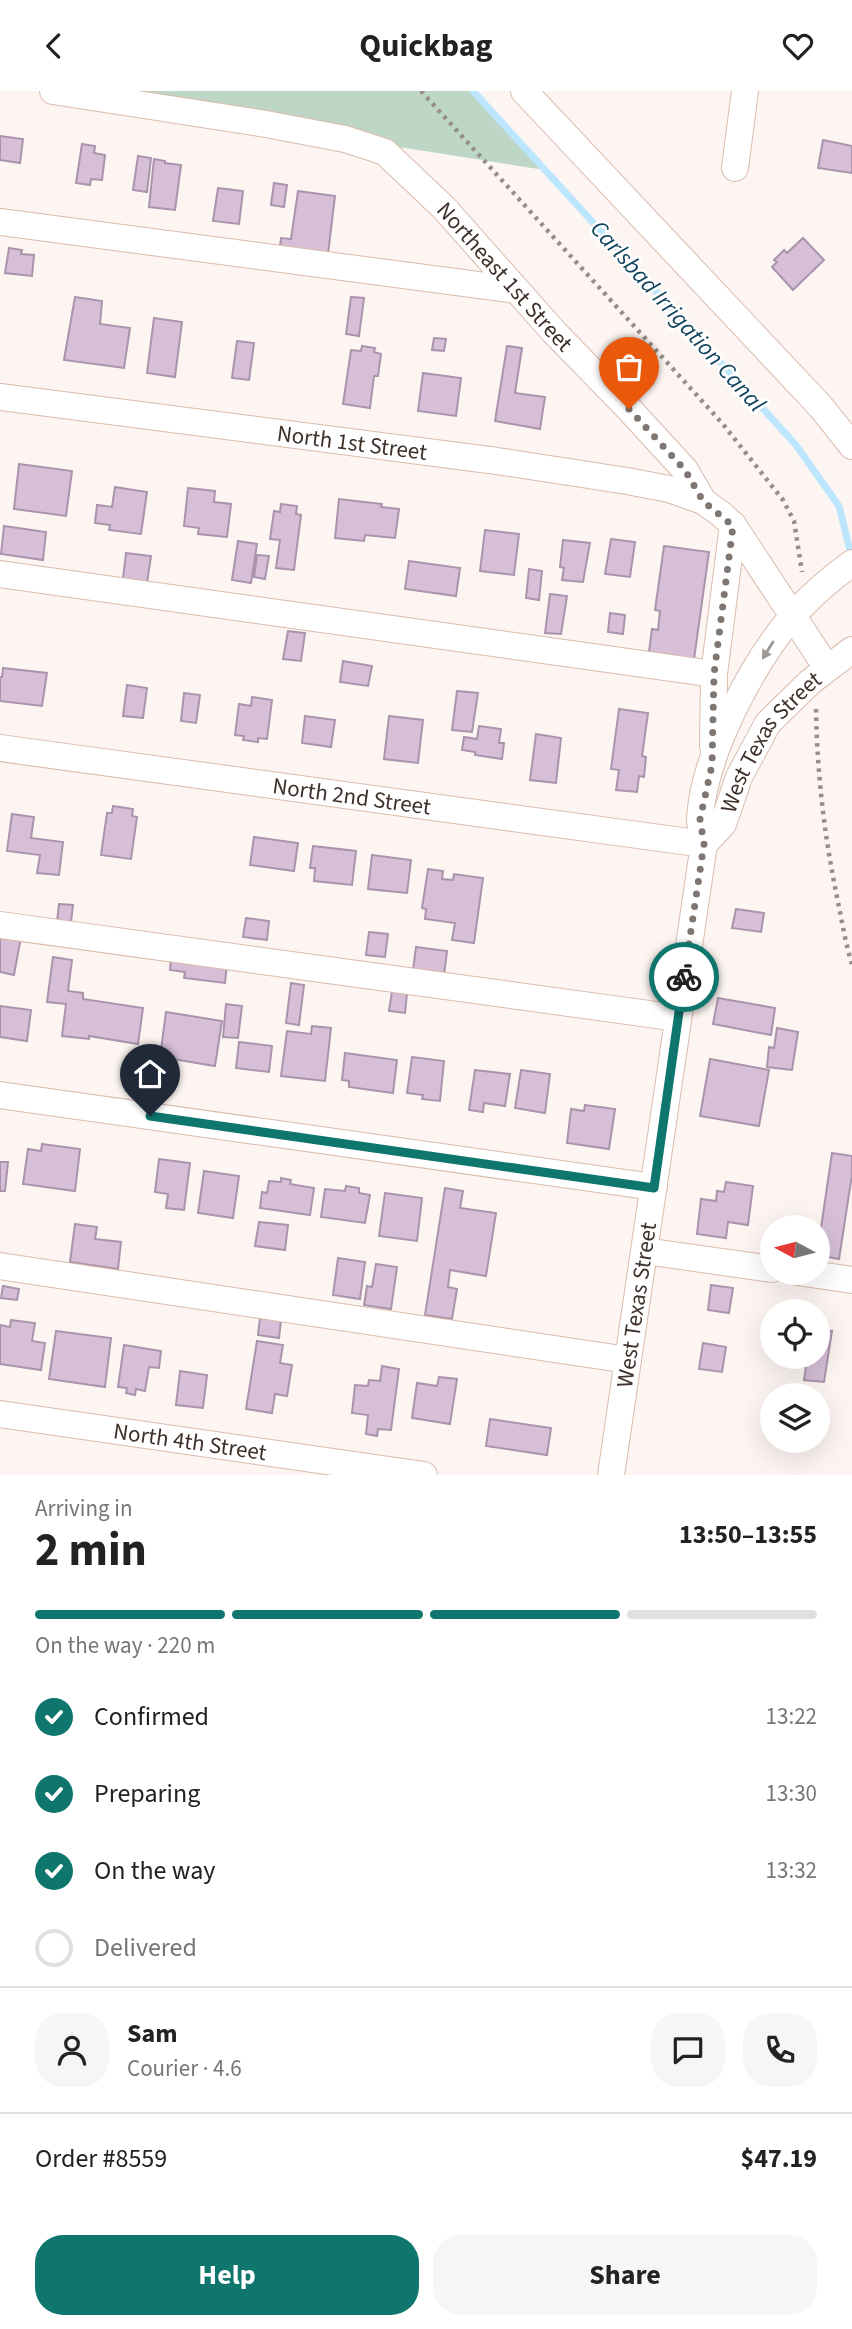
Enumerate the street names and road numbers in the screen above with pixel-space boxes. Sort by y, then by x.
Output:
street label: Northeast 1st Street [429,195,580,359]
street label: North 1st Street [275,417,429,469]
street label: West Texas Street [712,663,829,817]
street label: North 2nd Street [271,769,433,824]
street label: West Texas Street [608,1220,665,1390]
street label: North 4th Street [111,1415,269,1469]

